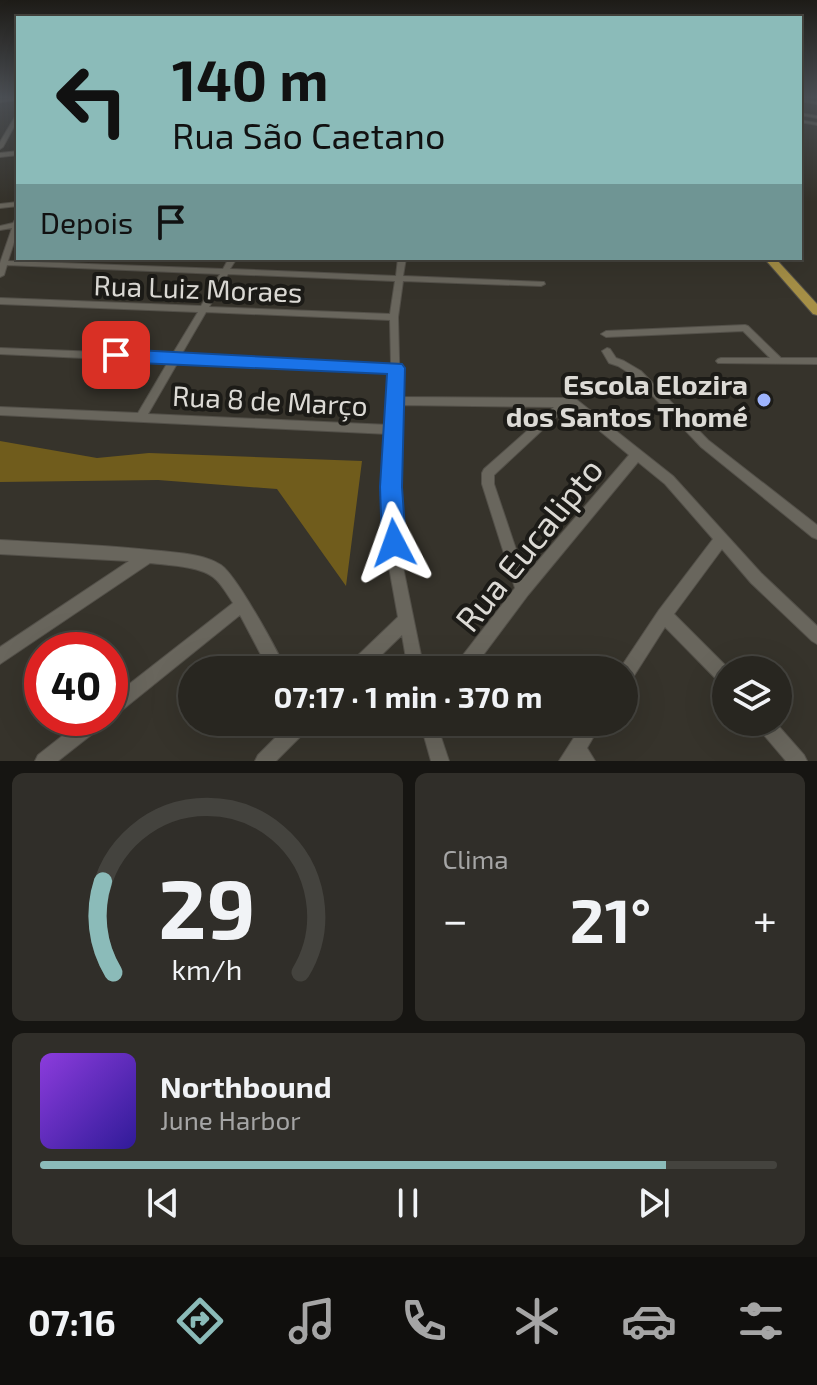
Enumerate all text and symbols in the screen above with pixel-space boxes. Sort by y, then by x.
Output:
text: 140 m [172,45,329,112]
icon: left [40,48,144,152]
text: Rua São Caetano [172,113,445,156]
icon: arrive [149,200,193,244]
text: Depois [40,204,133,240]
street label: Rua Luiz Moraes [93,267,303,309]
pin [82,321,150,389]
icon: arrive [94,333,138,377]
place label: Escola Elozira dos Santos Thomé [506,367,748,433]
street label: Rua 8 de Março [171,378,369,423]
marker: Escola Elozira dos Santos Thomé [755,391,773,409]
street label: Rua Eucalipto [446,449,610,639]
position arrow [352,501,436,585]
speed limit sign: 40 [24,632,128,736]
map controls [712,656,792,736]
button: layers [712,656,792,736]
text: 07:17 · 1 min · 370 m [273,678,543,714]
text: Clima [443,843,509,874]
text: 29 [159,856,256,956]
text: 21° [570,883,651,955]
text: − [443,892,468,945]
text: + [753,892,777,945]
text: km/h [172,951,243,986]
text: Northbound [160,1068,332,1104]
text: June Harbor [160,1104,301,1135]
icon: previous [141,1181,185,1225]
icon: pause [386,1181,430,1225]
icon: next [632,1181,676,1225]
icon: directions [172,1293,228,1349]
icon: music [284,1293,340,1349]
icon: phone [396,1293,452,1349]
icon: climate [509,1293,565,1349]
icon: car [621,1293,677,1349]
icon: filters [733,1293,789,1349]
text: 07:16 [28,1300,116,1343]

